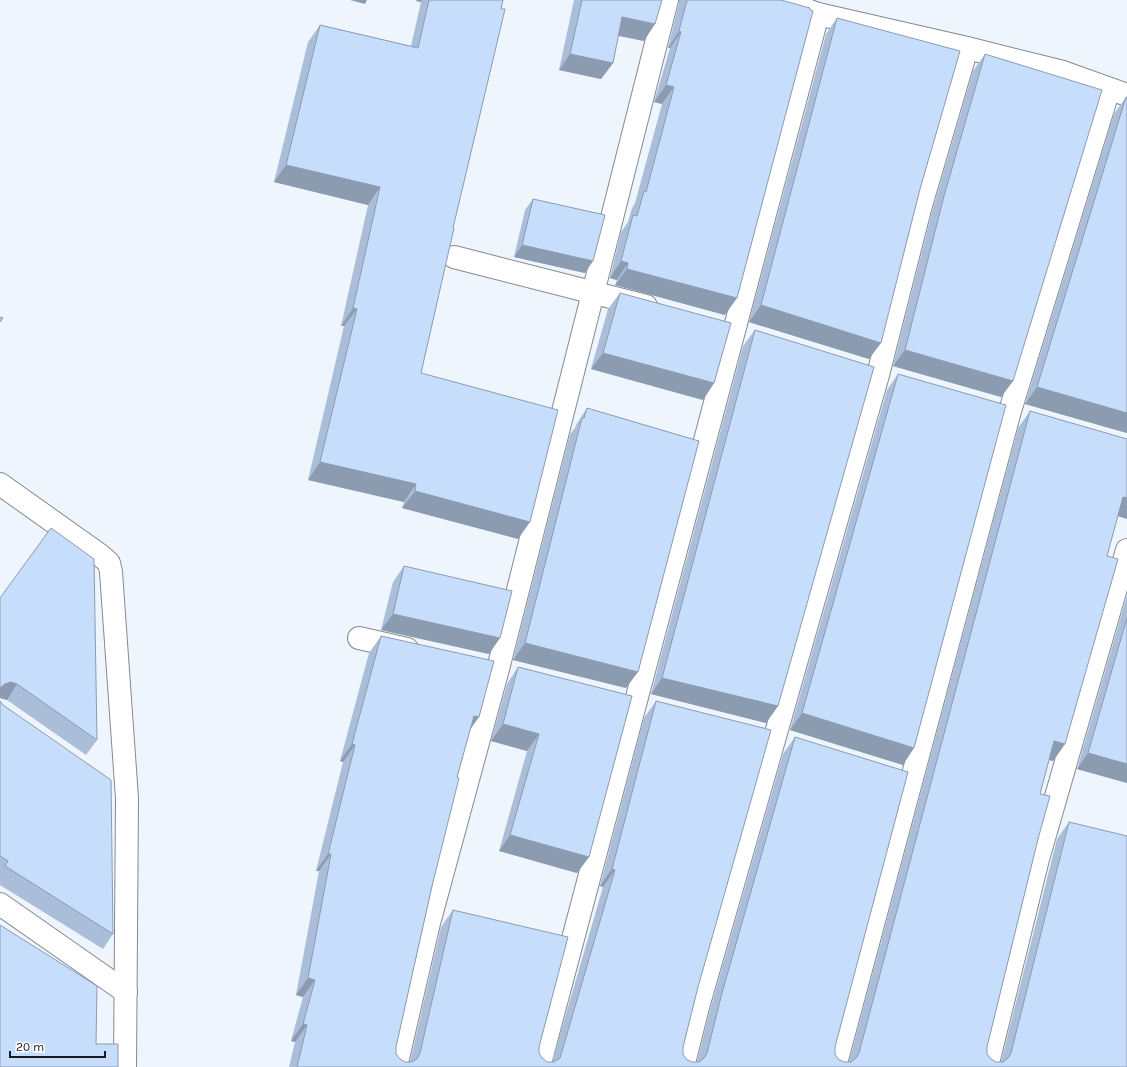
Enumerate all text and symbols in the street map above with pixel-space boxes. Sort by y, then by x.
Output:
scale bar [10,1033,105,1059]
text: 20 m [16,1040,44,1054]

